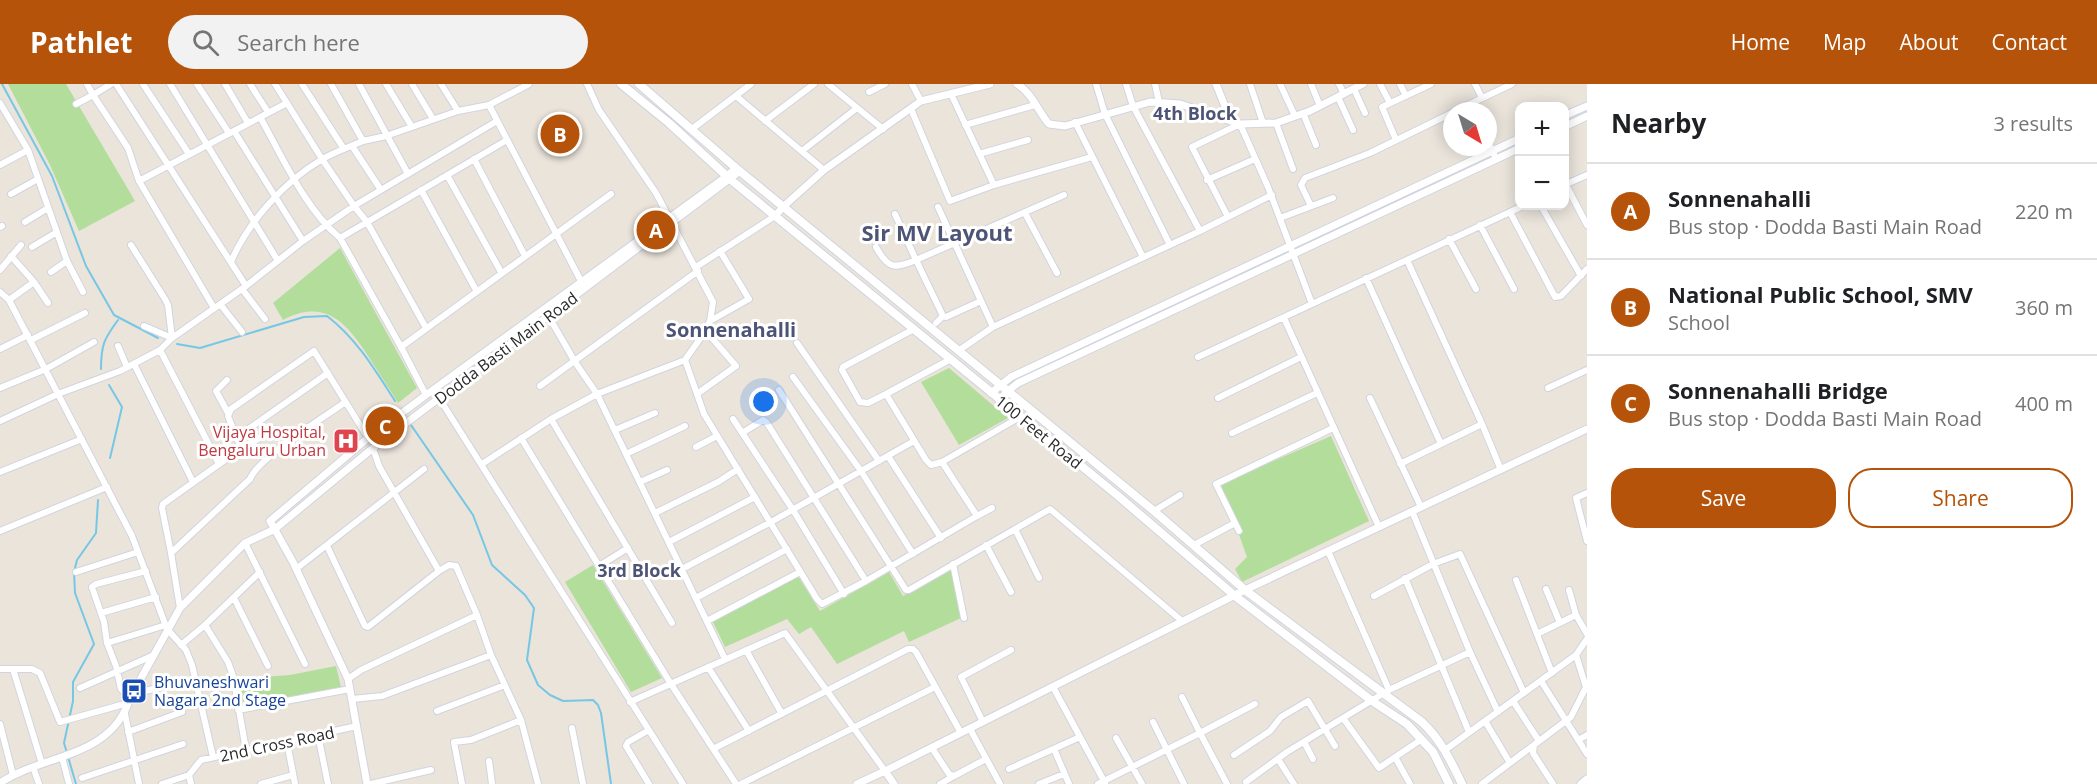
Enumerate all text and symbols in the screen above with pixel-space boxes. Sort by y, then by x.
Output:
search box [168,15,588,69]
text: Pathlet [30,23,132,61]
icon: search [189,26,222,59]
text: Search here [237,27,360,57]
text: Home [1731,28,1790,56]
text: Map [1823,28,1866,56]
text: About [1899,28,1959,56]
text: Contact [1992,28,2067,56]
district label: 4th Block [1153,101,1238,125]
north arrow [1443,102,1497,156]
map controls [1515,102,1569,210]
button: + [1515,102,1569,156]
text: Nearby [1611,105,1706,141]
text: 3 results [1993,110,2073,137]
pin: B [540,112,580,156]
button: − [1515,156,1569,210]
text: Sonnenahalli [1668,183,1811,213]
text: A [1624,198,1637,225]
text: 220 m [2015,198,2073,225]
pin: A [636,208,676,252]
text: Bus stop · Dodda Basti Main Road [1668,213,1982,240]
district label: Sir MV Layout [861,217,1013,247]
text: National Public School, SMV [1668,279,1973,309]
street label: Dodda Basti Main Road [430,287,582,409]
text: B [1624,294,1637,321]
text: 360 m [2015,294,2073,321]
text: School [1668,309,1730,336]
district label: Sonnenahalli [666,316,796,343]
text: Sonnenahalli Bridge [1668,375,1888,405]
your location [749,387,778,416]
street label: 100 Feet Road [991,390,1087,474]
text: C [1624,390,1637,417]
text: 400 m [2015,390,2073,417]
pin: C [366,404,404,448]
text: Bus stop · Dodda Basti Main Road [1668,405,1982,432]
place label: Vijaya Hospital, Bengaluru Urban [198,421,326,461]
hospital icon: Vijaya Hospital, Bengaluru Urban [331,426,361,456]
button: Save [1611,468,1836,528]
button: Share [1848,468,2073,528]
district label: 3rd Block [597,558,682,582]
place label: Bhuvaneshwari Nagara 2nd Stage [154,671,286,711]
bus stop icon: Bhuvaneshwari Nagara 2nd Stage [119,676,149,706]
street label: 2nd Cross Road [218,721,336,767]

